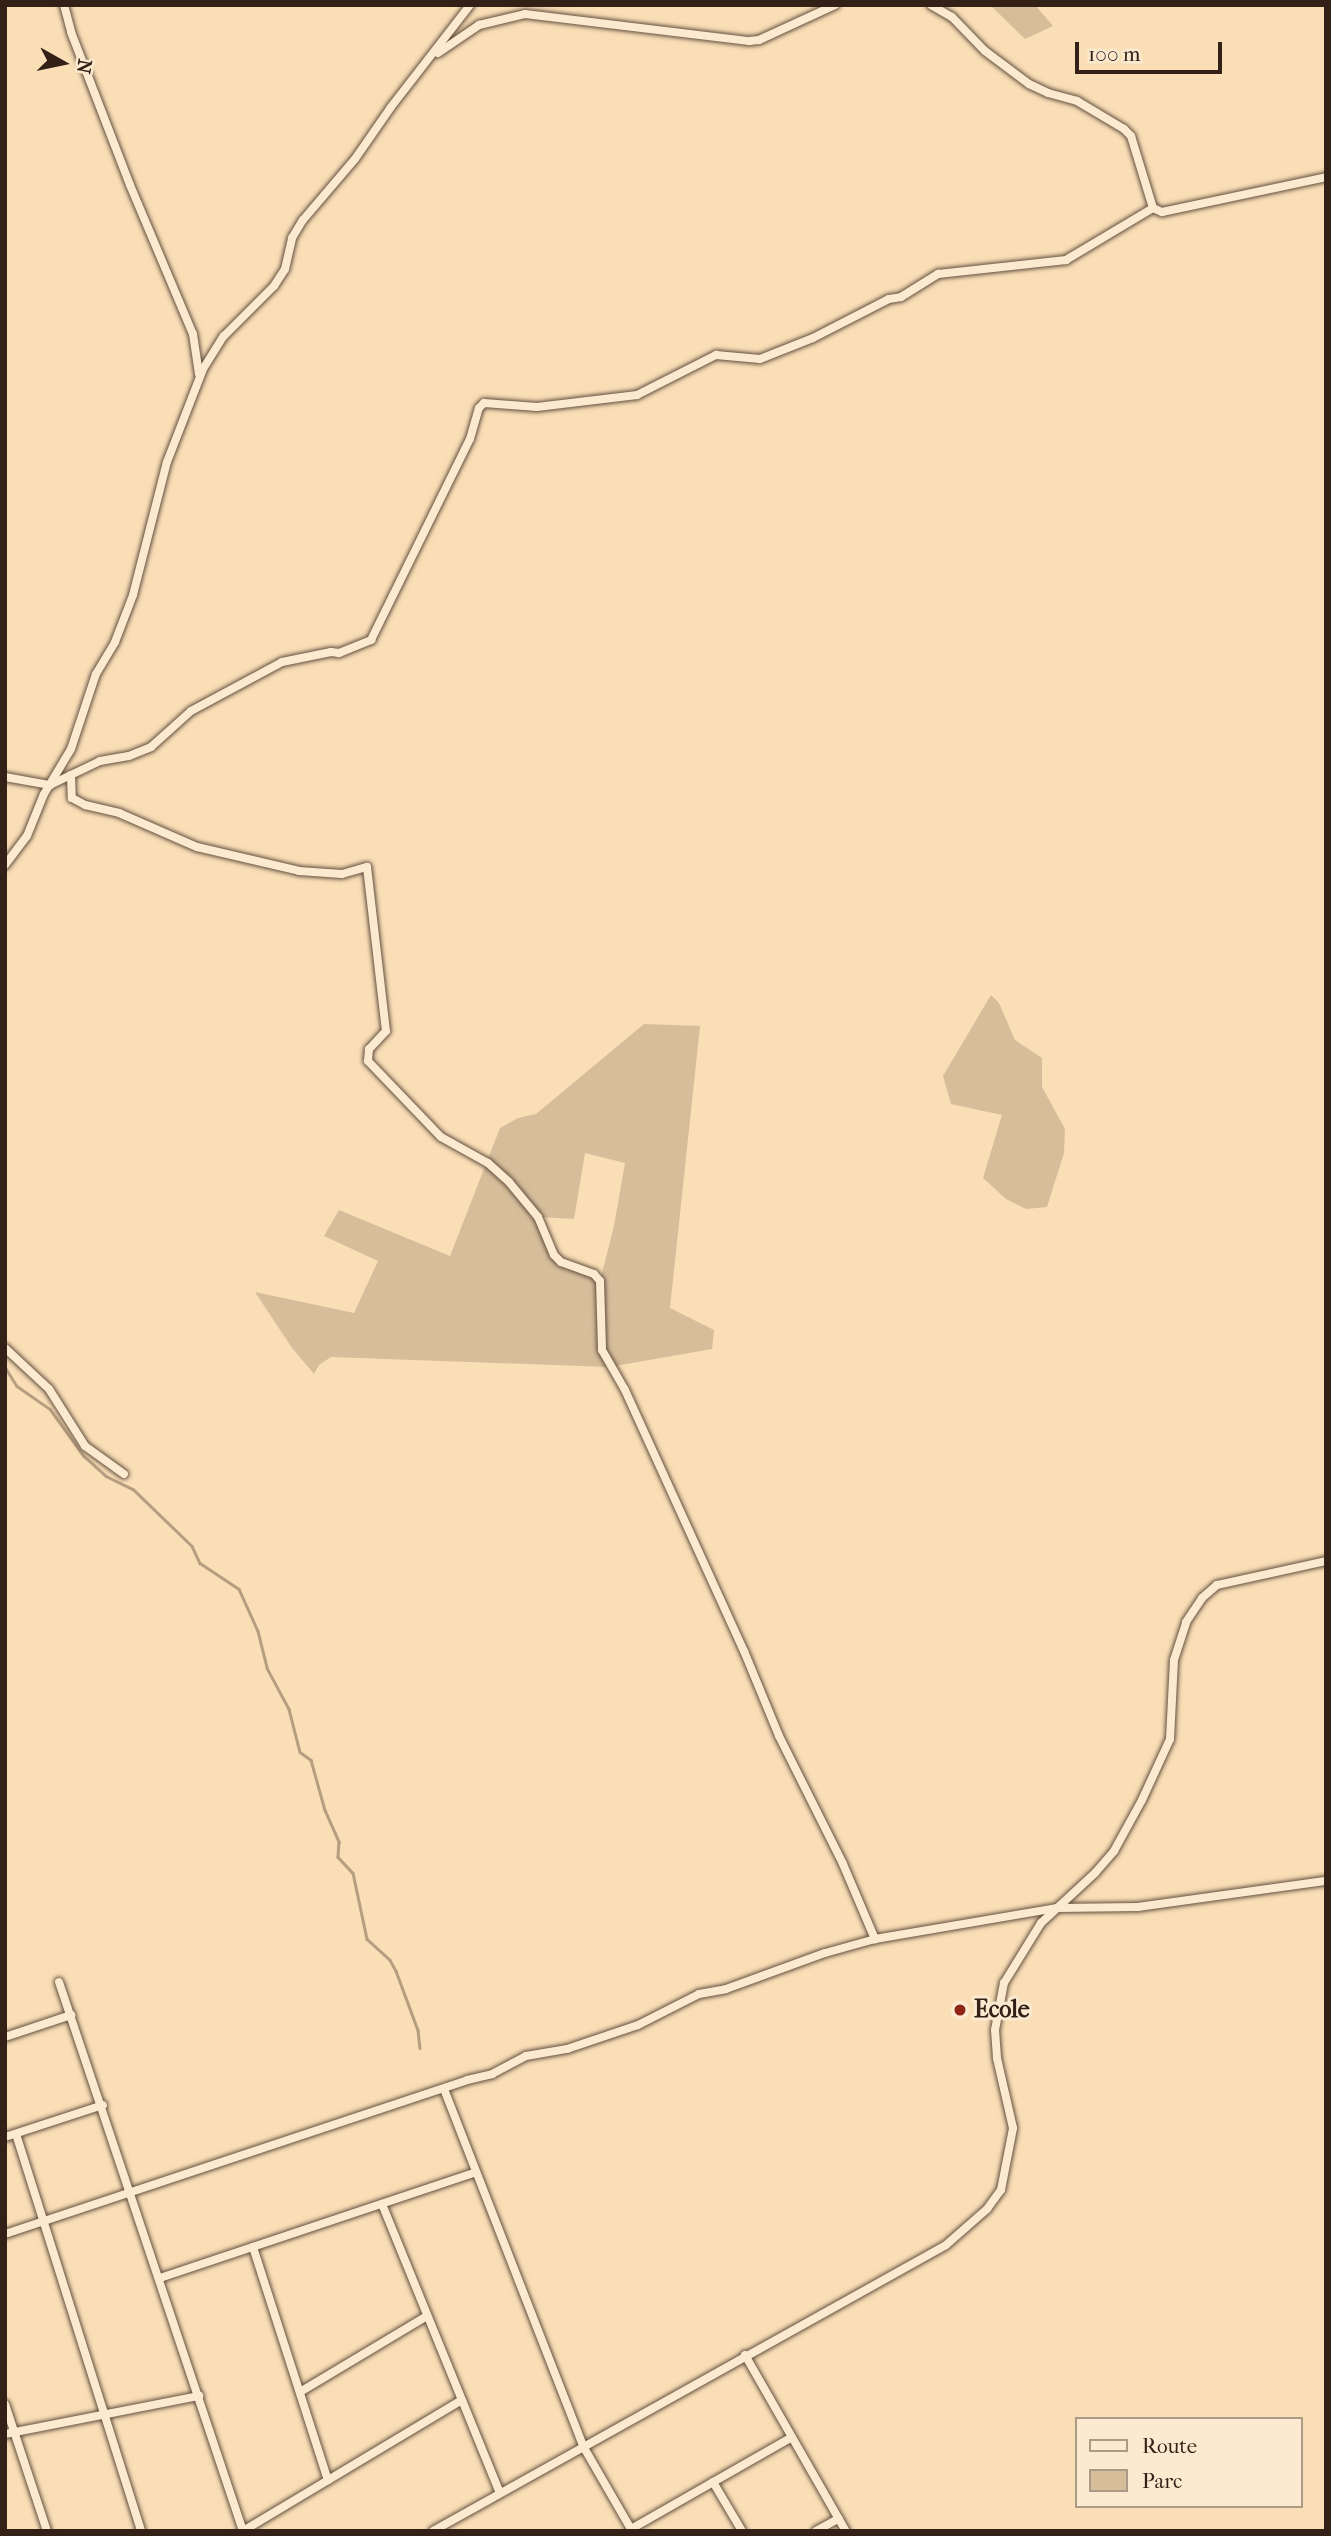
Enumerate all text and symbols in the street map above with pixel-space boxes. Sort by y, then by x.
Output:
north arrow [28,28,98,98]
scale bar [1079,28,1226,72]
text: 100 m [1088,42,1141,66]
text: N [72,57,96,75]
place label: Ecole [974,1996,1030,2024]
marker: Ecole [952,2002,968,2018]
legend [1076,2417,1303,2508]
text: Route [1142,2434,1197,2458]
text: Parc [1142,2469,1182,2493]

